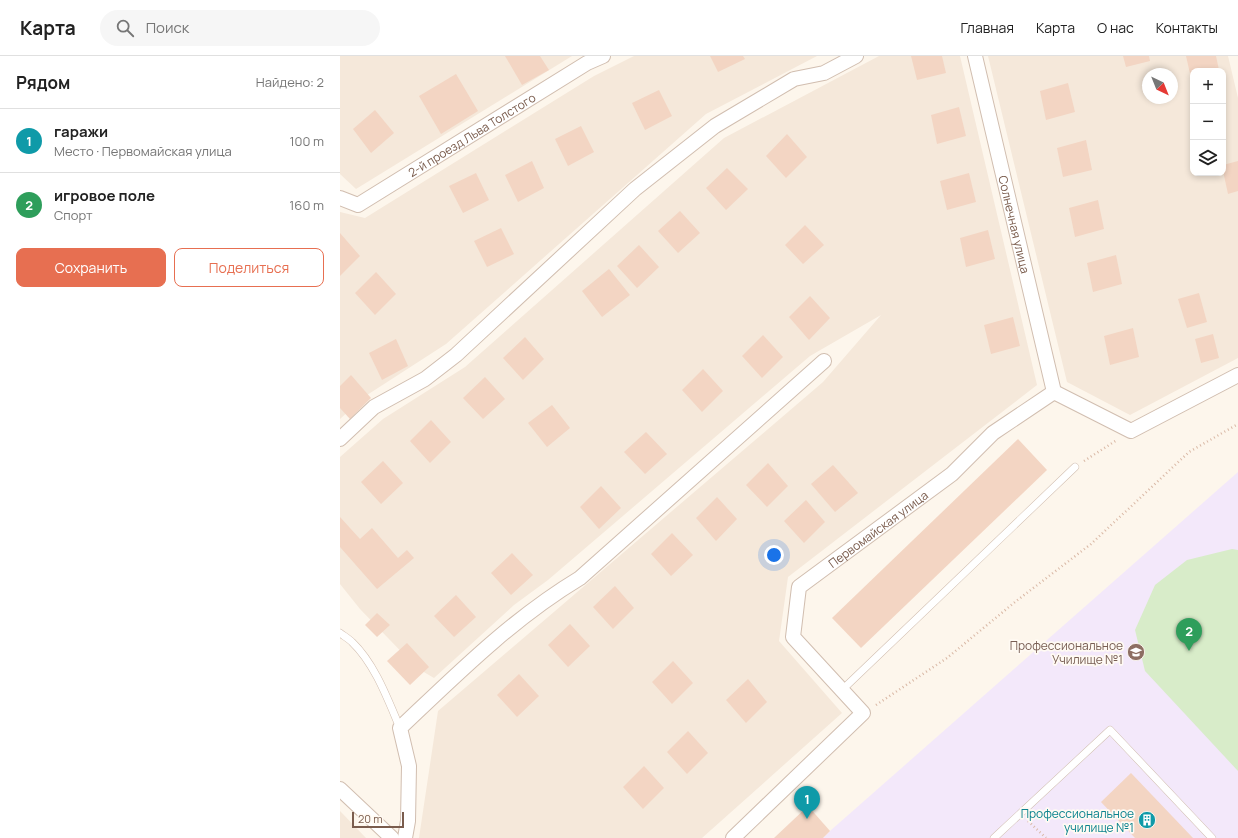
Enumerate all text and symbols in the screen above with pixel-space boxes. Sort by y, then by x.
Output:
search box [100,10,380,46]
text: Карта [20,15,76,41]
icon: search [114,17,136,39]
text: Поиск [146,17,189,38]
text: Главная [961,18,1014,37]
text: Карта [1036,18,1075,37]
text: О нас [1097,18,1134,37]
text: Контакты [1156,18,1218,37]
north arrow [1142,68,1178,104]
map controls [1190,68,1226,176]
button: + [1190,68,1226,104]
text: Рядом [16,71,70,94]
text: Найдено: 2 [256,73,324,91]
street label: 2-й проезд Льва Толстого [405,89,539,181]
button: − [1190,104,1226,140]
text: гаражи [54,121,108,142]
text: 1 [26,132,32,150]
text: 100 m [289,132,324,150]
button: layers [1190,140,1226,176]
text: Место · Первомайская улица [54,142,232,160]
street label: Солнечная улица [995,174,1034,275]
text: игровое поле [54,185,155,206]
text: 2 [25,196,33,214]
text: 160 m [289,196,324,214]
text: Спорт [54,206,93,224]
button: Сохранить [16,248,166,287]
button: Поделиться [174,248,324,287]
street label: Первомайская улица [824,486,931,571]
your location [764,545,784,565]
pin: 2 [1176,618,1202,651]
place label: Профессиональное Училище №1 [1010,637,1123,668]
school or university icon: Профессиональное Училище №1 [1126,642,1146,662]
pin: 1 [794,786,820,819]
place label: Профессиональное училище №1 [1021,805,1134,836]
scale bar [352,810,404,829]
building icon: Профессиональное училище №1 [1137,810,1157,830]
text: 20 m [358,811,383,826]

